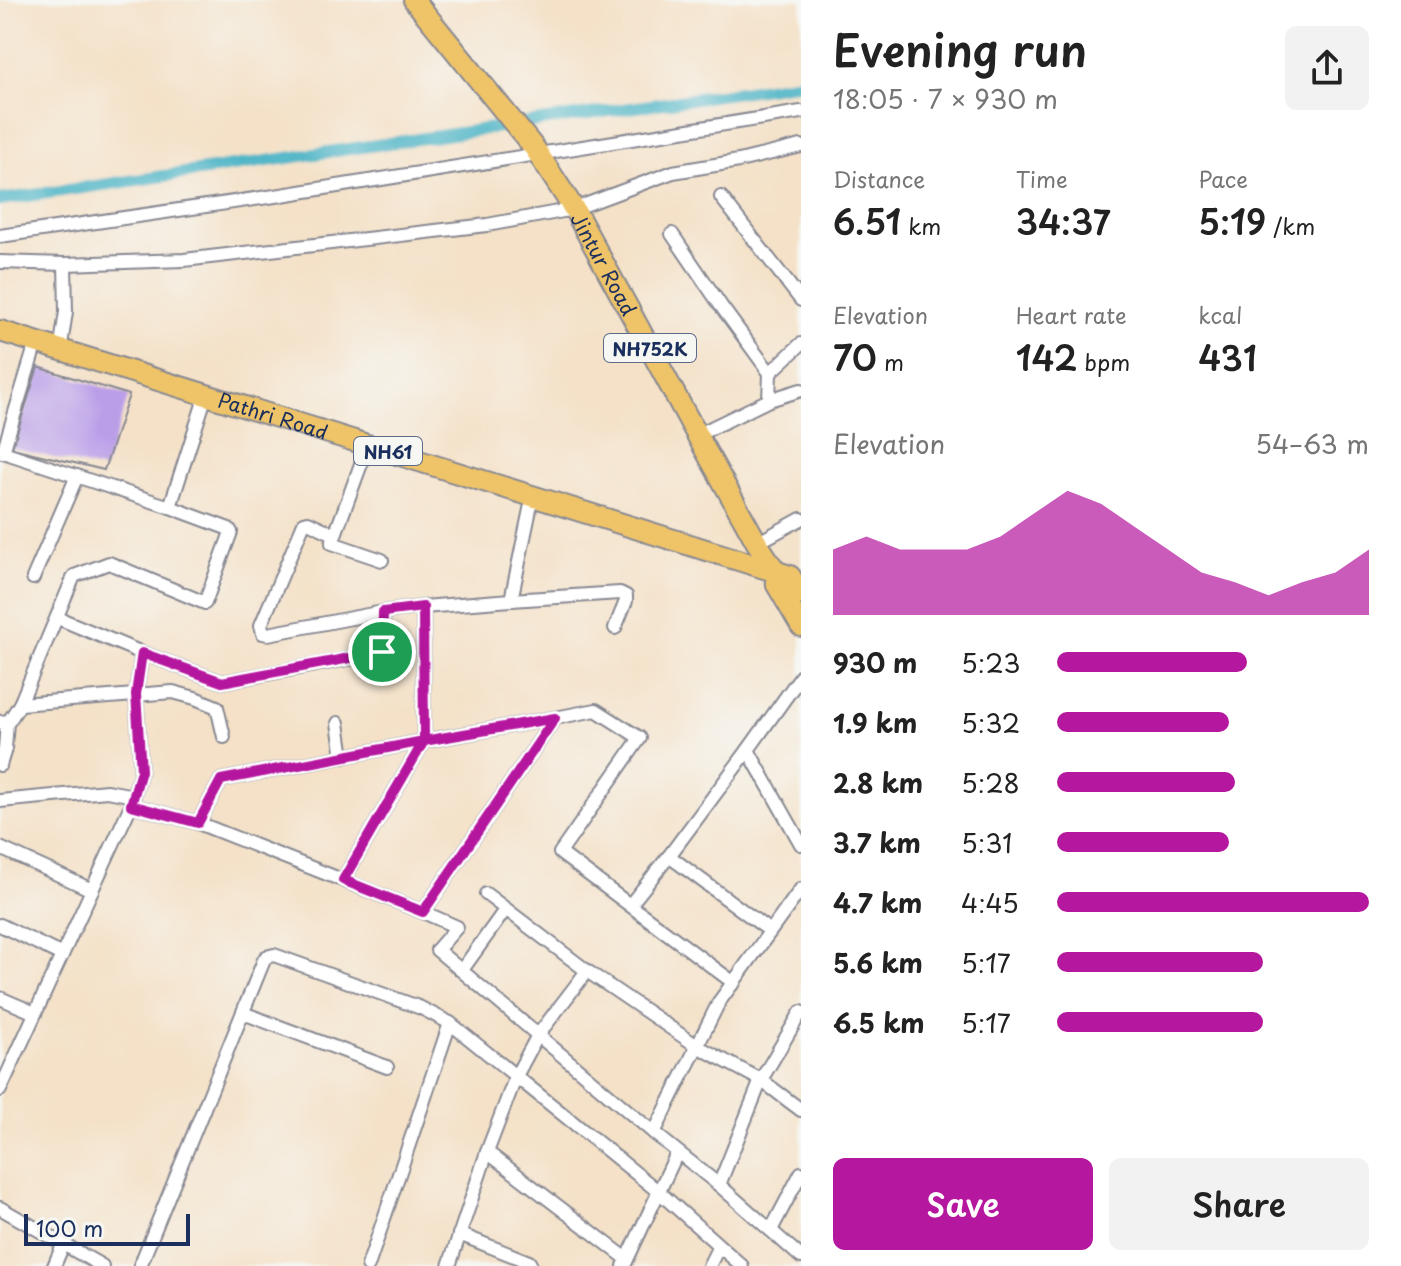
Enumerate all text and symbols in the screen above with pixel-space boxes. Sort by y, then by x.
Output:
text: Evening run [833,16,1087,82]
button: share [1285,26,1369,110]
text: 18:05 · 7 × 930 m [833,79,1058,118]
text: Distance [833,162,925,195]
text: Time [1016,162,1068,195]
text: Pace [1198,162,1248,195]
text: 6.51 [833,195,901,247]
text: 34:37 [1016,195,1111,247]
text: 5:19 [1198,195,1266,247]
street label: Jintur Road [564,207,644,321]
text: km [901,209,941,242]
text: /km [1266,209,1315,242]
text: Elevation [833,298,928,331]
text: Heart rate [1016,298,1127,331]
text: kcal [1198,298,1242,331]
text: 70 [833,331,877,383]
text: 142 [1016,331,1078,383]
text: 431 [1198,331,1257,383]
road number: NH752K [604,334,696,362]
text: m [877,345,904,378]
text: bpm [1078,345,1130,378]
street label: Pathri Road [214,385,332,447]
text: Elevation [833,424,945,463]
text: 54–63 m [1255,424,1369,463]
road number: NH61 [354,437,422,465]
pin [348,618,416,686]
icon: arrive [360,630,404,674]
text: 930 m [833,643,917,682]
text: 5:23 [961,643,1020,682]
text: 1.9 km [833,703,917,742]
text: 5:32 [961,703,1020,742]
text: 2.8 km [833,763,923,802]
text: 5:28 [961,763,1020,802]
text: 3.7 km [833,823,921,862]
text: 5:31 [961,823,1012,862]
text: 4.7 km [833,883,922,922]
text: 4:45 [961,883,1019,922]
text: 5.6 km [833,943,923,982]
text: 5:17 [961,943,1011,982]
text: 6.5 km [833,1003,925,1042]
text: 5:17 [961,1003,1011,1042]
button: Save [833,1158,1093,1250]
button: Share [1109,1158,1369,1250]
scale bar [24,1210,190,1246]
text: 100 m [36,1211,103,1244]

